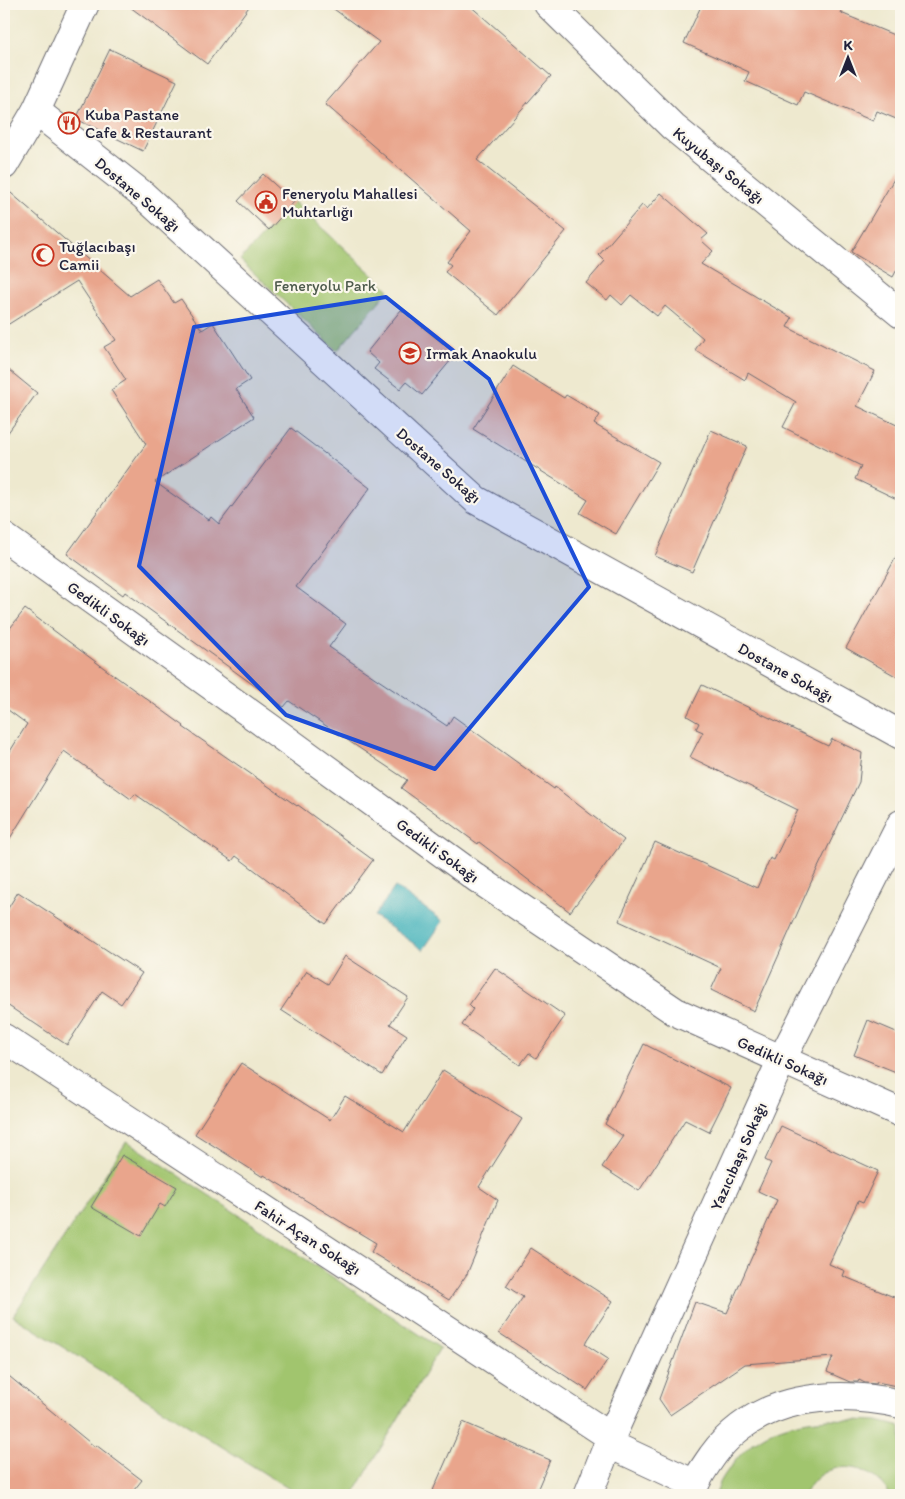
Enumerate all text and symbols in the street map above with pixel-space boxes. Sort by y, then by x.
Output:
north arrow [822,32,872,82]
text: K [844,37,854,54]
place label: Kuba Pastane Cafe & Restaurant [85,105,212,142]
restaurant icon: Kuba Pastane Cafe & Restaurant [57,111,81,135]
street label: Kuyubaşı Sokağı [669,123,768,208]
street label: Dostane Sokağı [91,153,184,236]
place label: Feneryolu Mahallesi Muhtarlığı [282,184,418,221]
public building icon: Feneryolu Mahallesi Muhtarlığı [254,190,278,214]
place label: Tuğlacıbaşı Camii [59,237,136,274]
mosque icon: Tuğlacıbaşı Camii [31,243,55,267]
park label: Feneryolu Park [274,276,377,295]
school or university icon: Irmak Anaokulu [398,341,422,365]
place label: Irmak Anaokulu [426,344,537,363]
street label: Dostane Sokağı [393,424,485,507]
street label: Gedikli Sokağı [64,577,154,650]
street label: Dostane Sokağı [735,638,837,706]
street label: Gedikli Sokağı [393,814,483,887]
street label: Gedikli Sokağı [734,1032,831,1089]
street label: Yazıcıbaşı Sokağı [706,1099,771,1213]
street label: Fahir Açan Sokağı [251,1196,364,1279]

